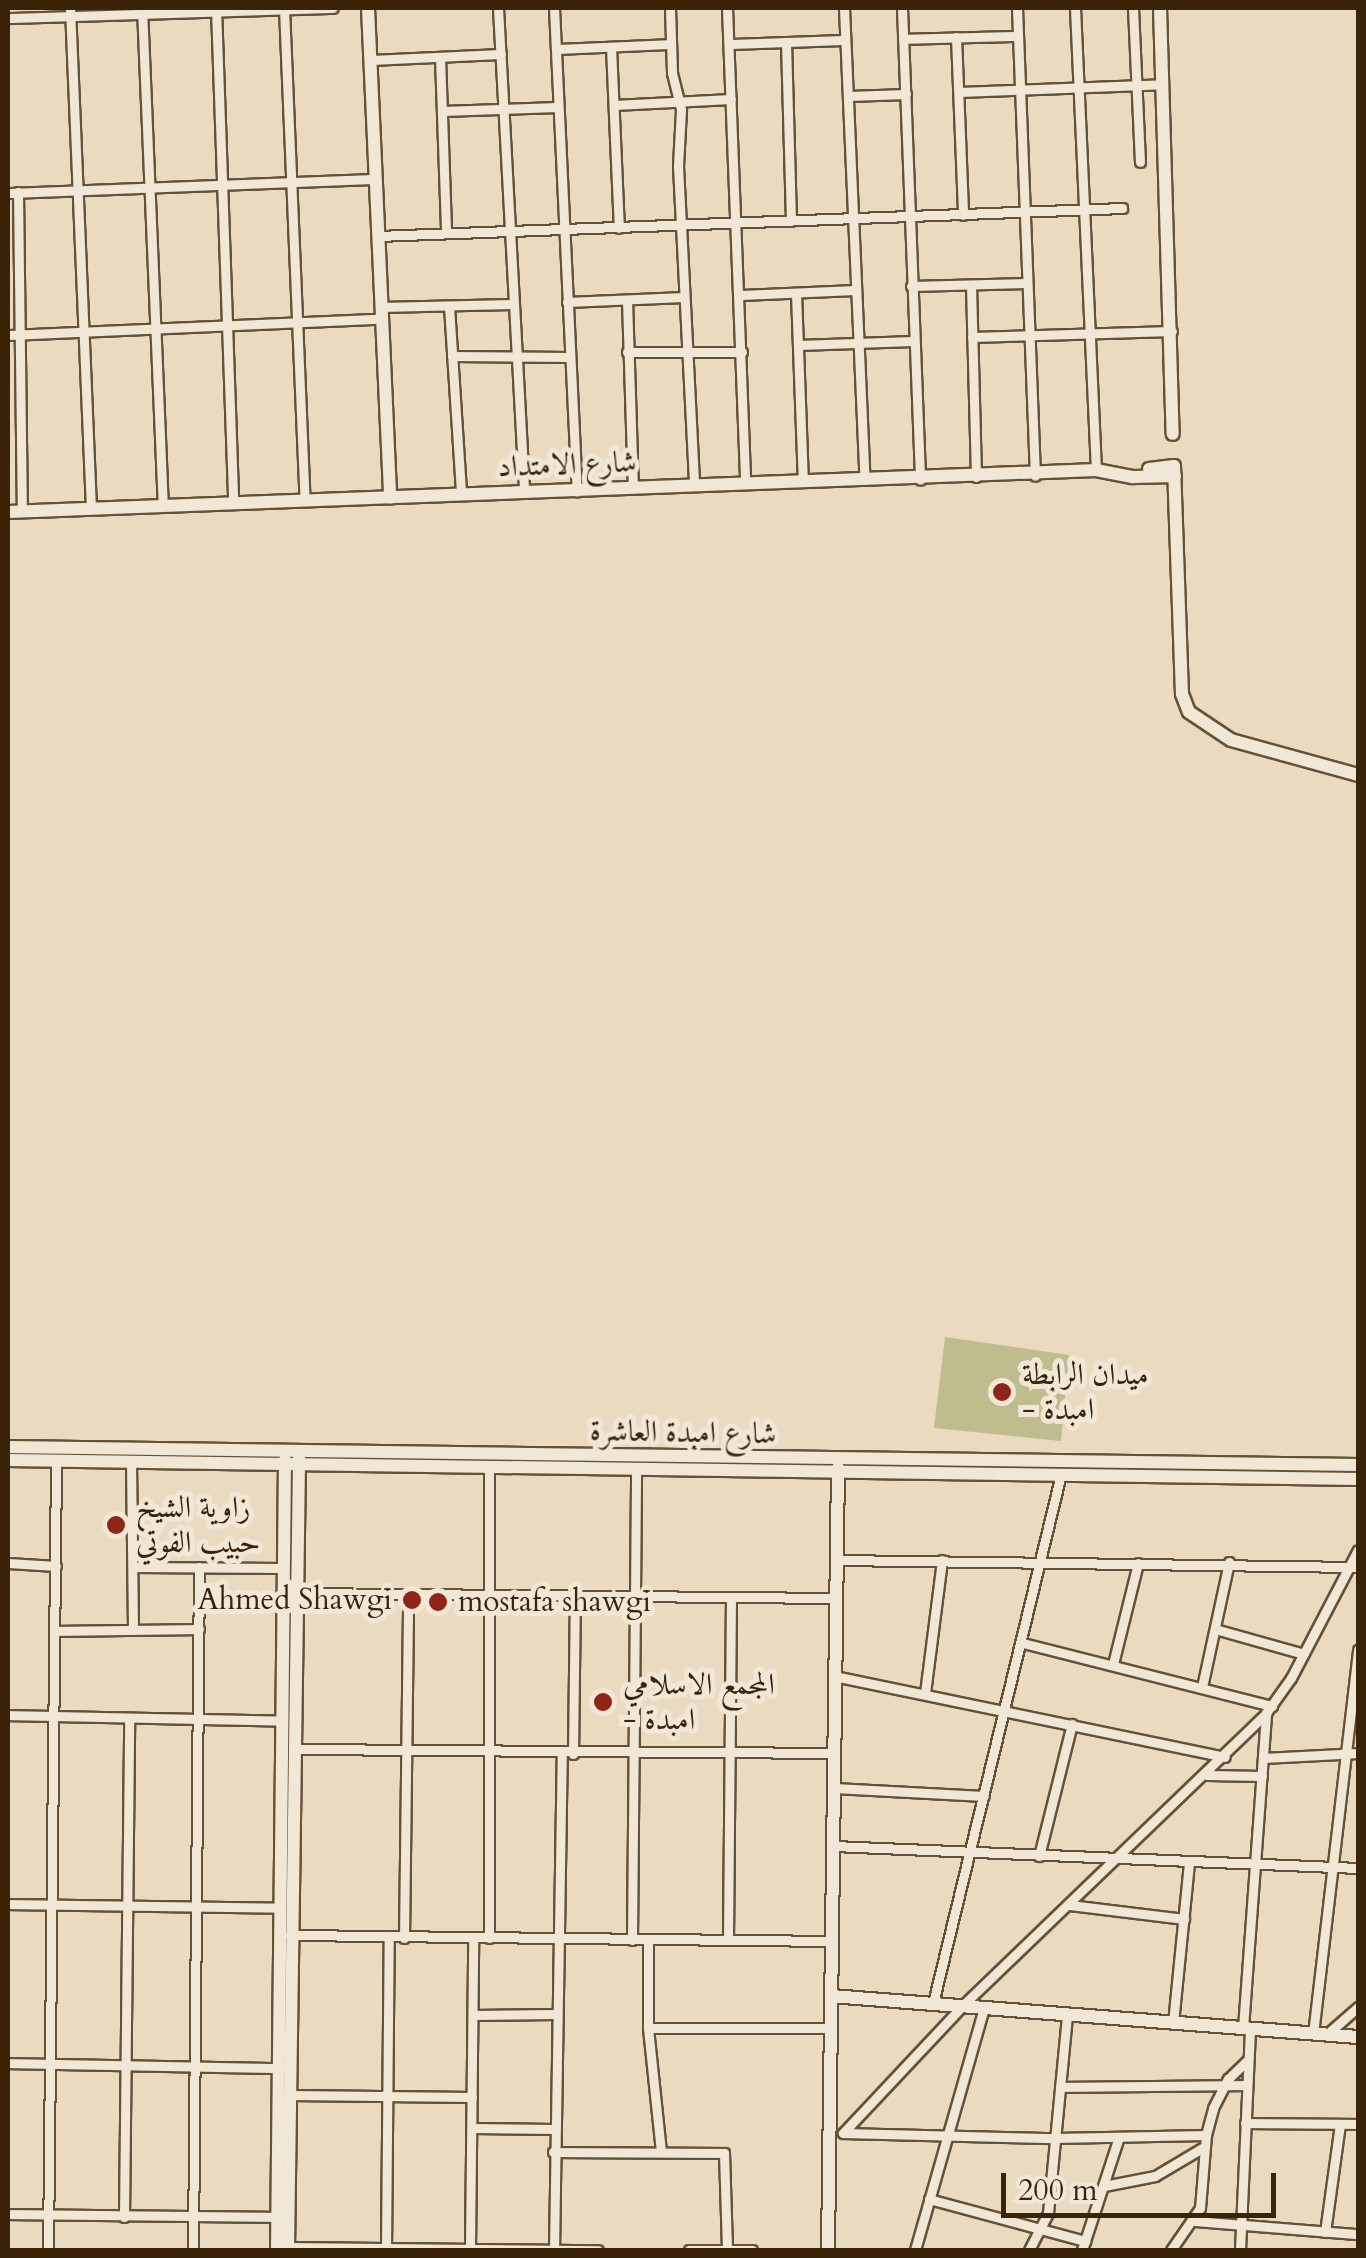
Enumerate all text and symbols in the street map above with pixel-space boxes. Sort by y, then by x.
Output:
street label: شارع الامتداد [497,445,637,485]
place label: ميدان الرابطة - امبدة [1022,1357,1149,1428]
marker: ميدان الرابطة - امبدة [991,1381,1013,1403]
street label: شارع امبدة العاشرة [589,1413,777,1453]
place label: زاوية الشيخ حبيب الفوتي [136,1490,260,1560]
marker: زاوية الشيخ حبيب الفوتي [105,1514,127,1536]
place label: Ahmed Shawgi [197,1582,392,1618]
place label: mostafa shawgi [458,1584,651,1620]
marker: Ahmed Shawgi [401,1589,423,1611]
marker: mostafa shawgi [427,1591,449,1613]
place label: المجمع الاسلامي - امبدة [623,1667,775,1738]
marker: المجمع الاسلامي - امبدة [592,1691,614,1713]
scale bar [1006,2153,1281,2215]
text: 200 m [1018,2170,1098,2211]

